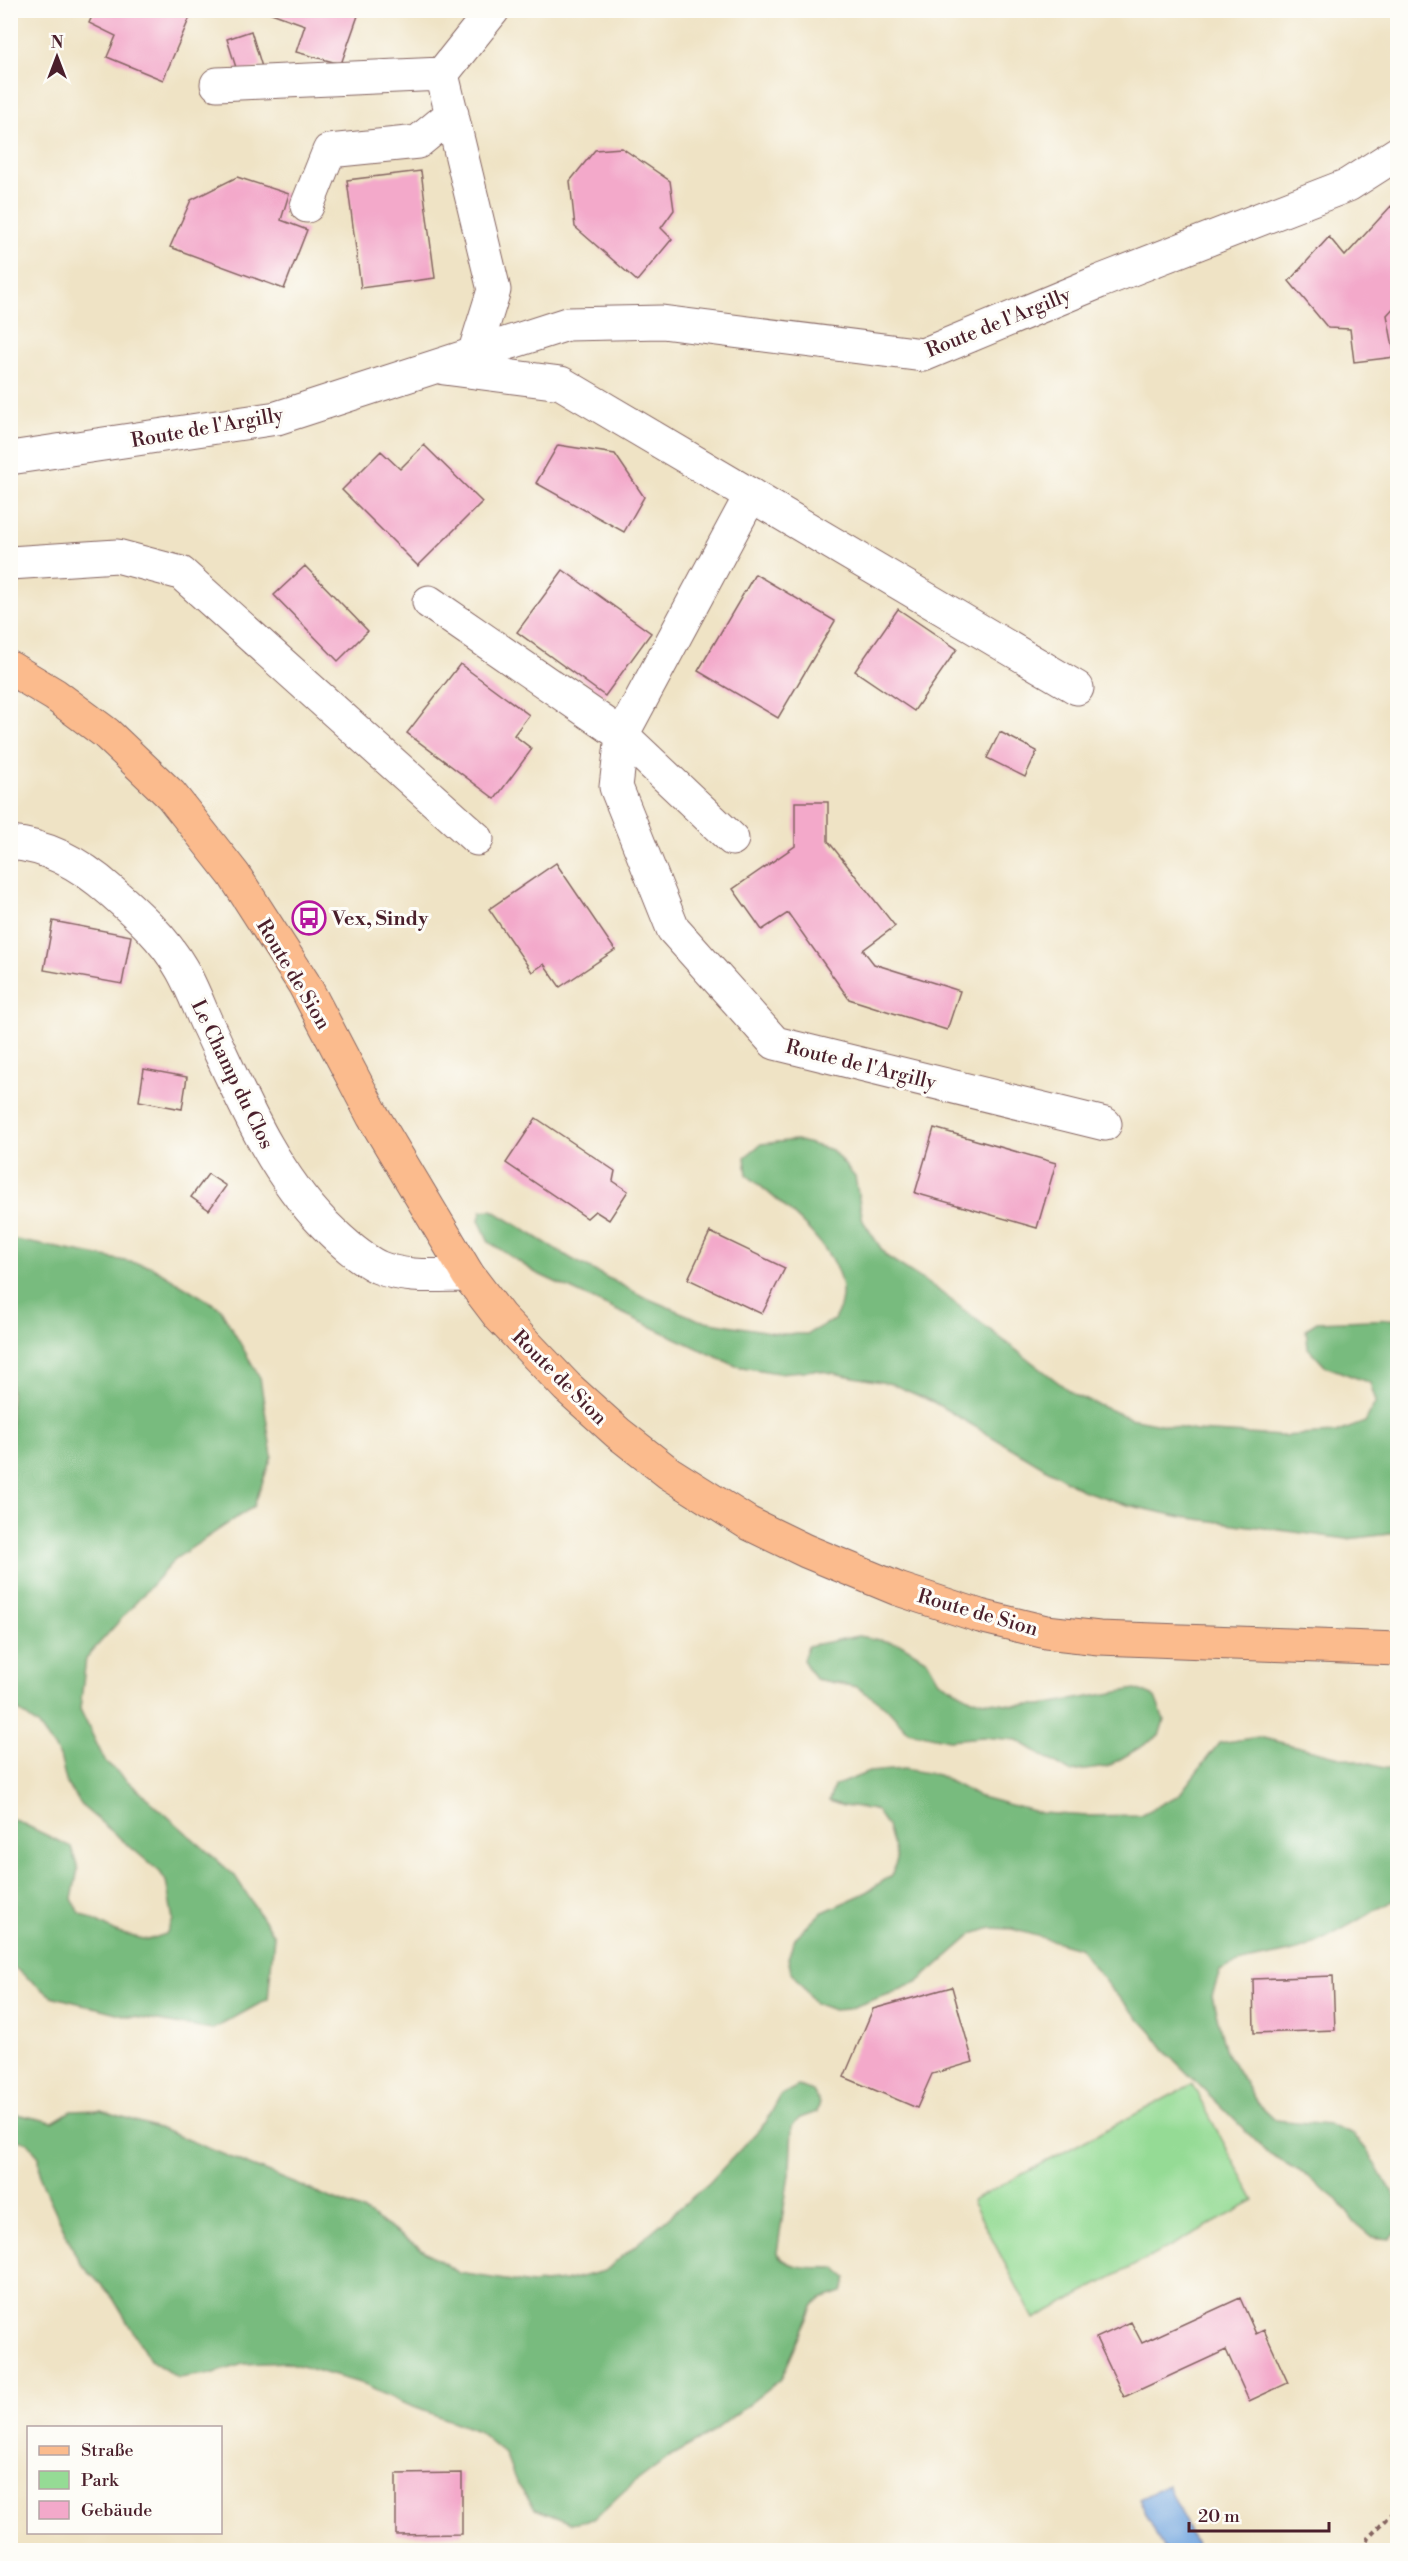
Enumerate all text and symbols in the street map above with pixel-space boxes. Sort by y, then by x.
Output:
north arrow [27,27,87,87]
text: N [51,33,64,53]
street label: Route de l'Argilly [922,283,1075,364]
street label: Route de l'Argilly [129,403,286,454]
bus stop icon: Vex, Sindy [291,900,327,936]
place label: Vex, Sindy [331,907,429,932]
street label: Route de Sion [250,915,335,1035]
street label: Le Champ du Clos [185,996,279,1153]
street label: Route de l'Argilly [783,1035,939,1096]
street label: Route de Sion [506,1325,612,1431]
street label: Route de Sion [914,1584,1041,1643]
legend [27,2426,222,2534]
text: Straße [81,2439,134,2462]
text: Park [81,2469,120,2492]
scale bar [1189,2495,1328,2533]
text: Gebäude [81,2499,152,2522]
text: 20 m [1198,2505,1240,2528]

